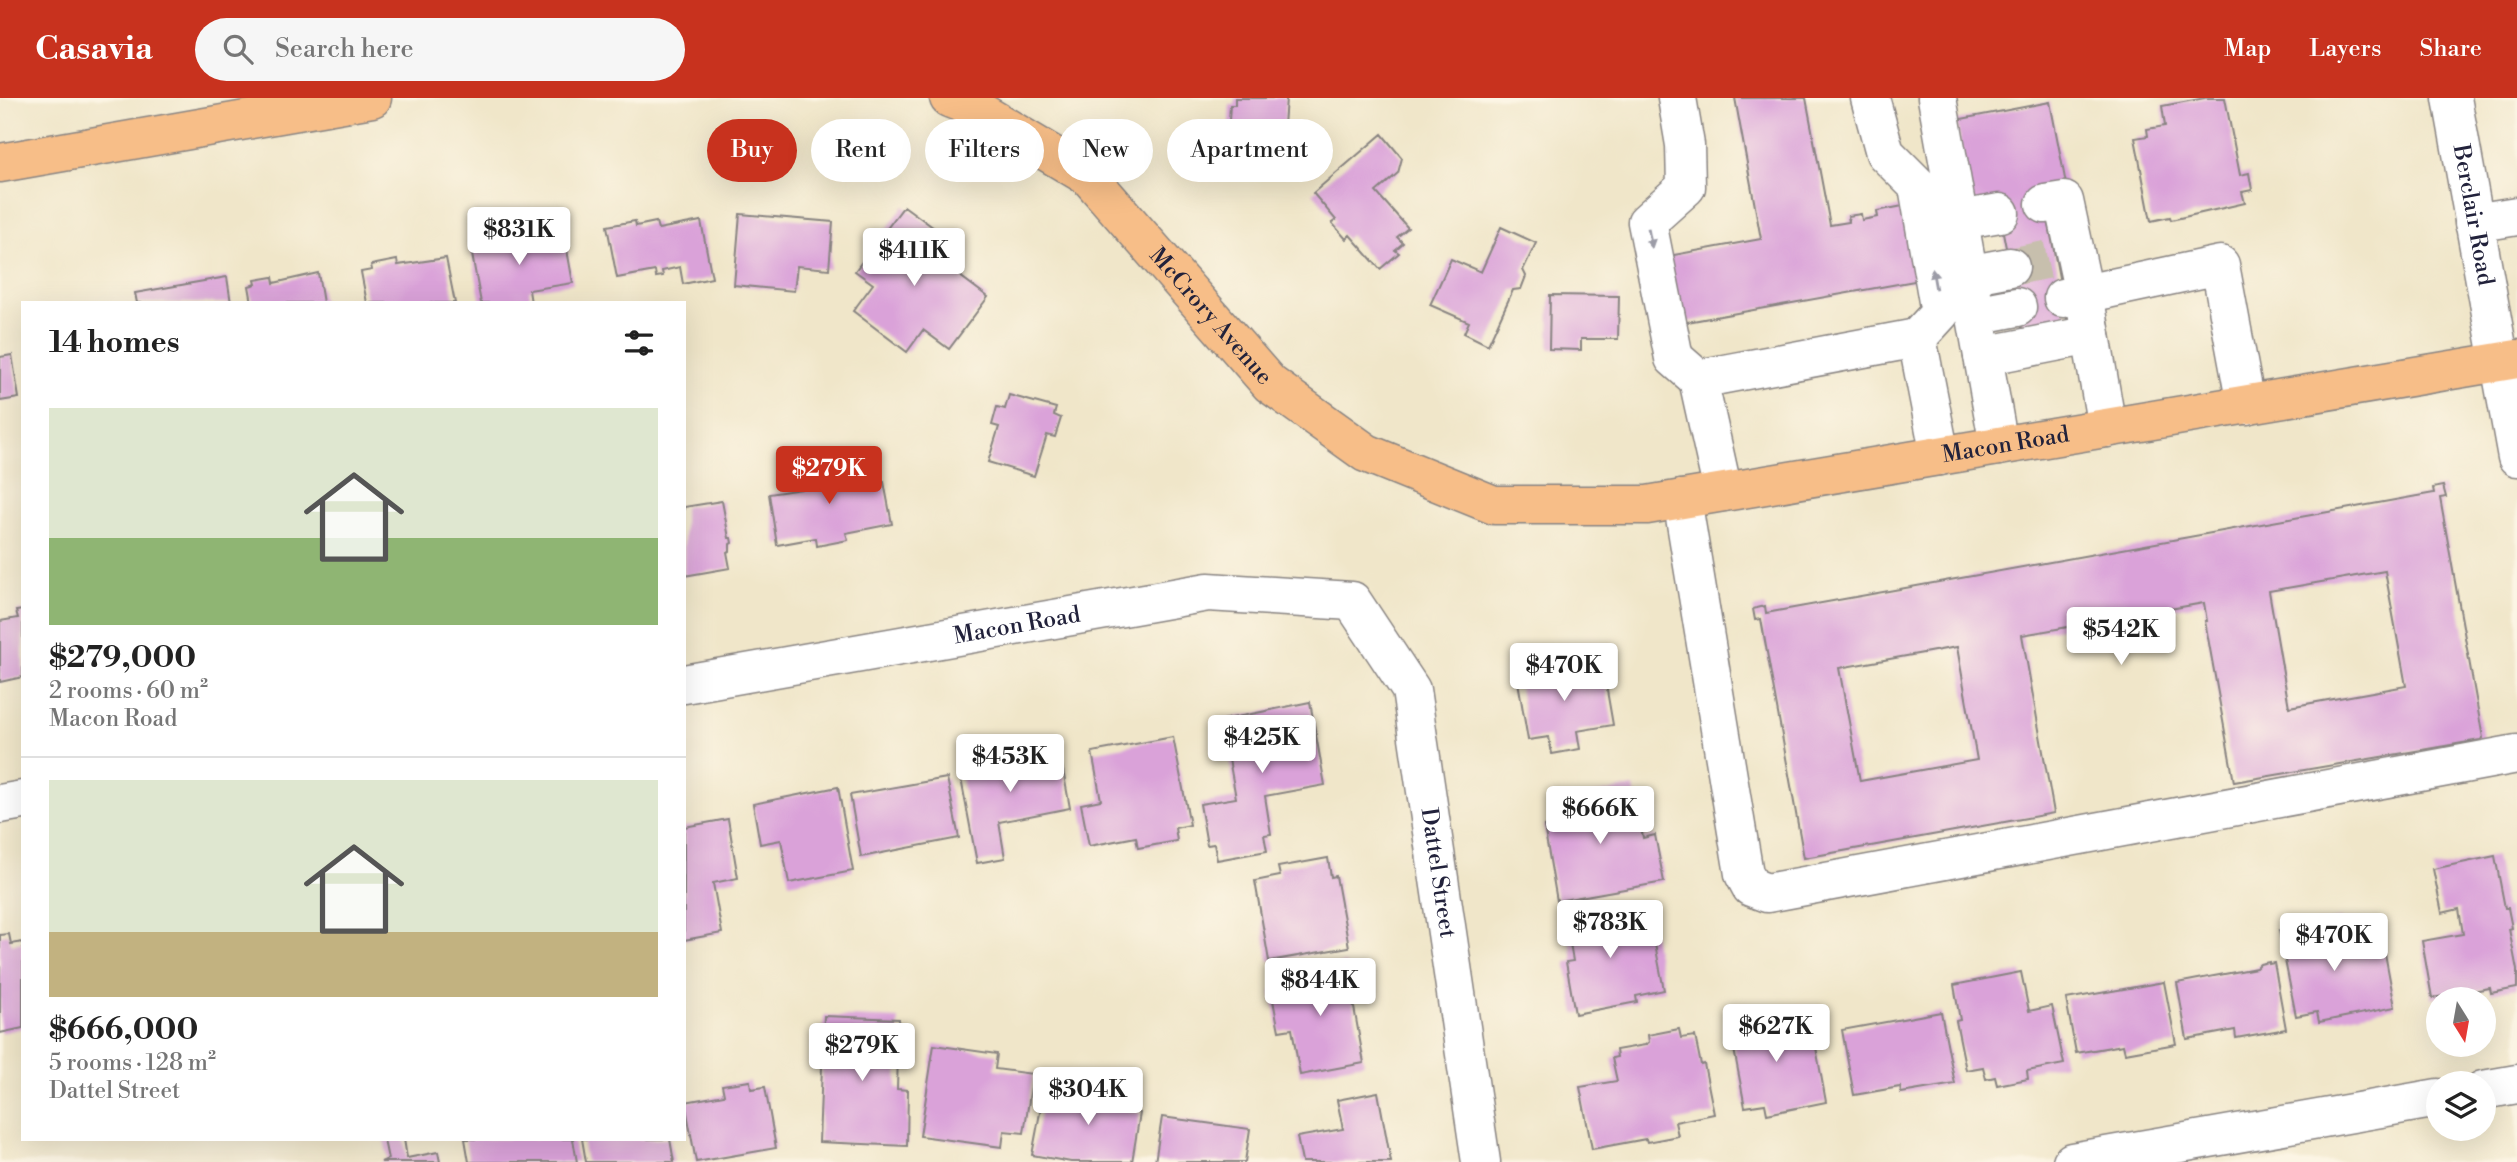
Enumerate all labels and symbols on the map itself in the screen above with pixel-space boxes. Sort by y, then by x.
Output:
street label: Berclair Road [2447,141,2500,288]
pin: $831K [470,208,568,267]
one-way arrow [1645,227,1656,249]
pin: $411K [865,228,963,288]
street label: McCrory Avenue [1143,242,1278,391]
one-way arrow [1928,268,1939,290]
street label: Macon Road [1940,420,2071,469]
pin: $279K [780,446,878,506]
street label: Macon Road [951,601,1083,650]
pin: $542K [2072,608,2170,667]
pin: $470K [1515,644,1613,703]
pin: $425K [1213,716,1311,775]
pin: $453K [961,734,1059,794]
pin: $666K [1551,786,1649,846]
street label: Dattel Street [1415,806,1462,940]
pin: $783K [1561,900,1659,960]
pin: $470K [2285,914,2383,973]
pin: $844K [1271,958,1369,1018]
north arrow [2426,987,2496,1057]
pin: $627K [1727,1004,1825,1064]
pin: $279K [813,1024,911,1083]
pin: $304K [1039,1068,1137,1127]

